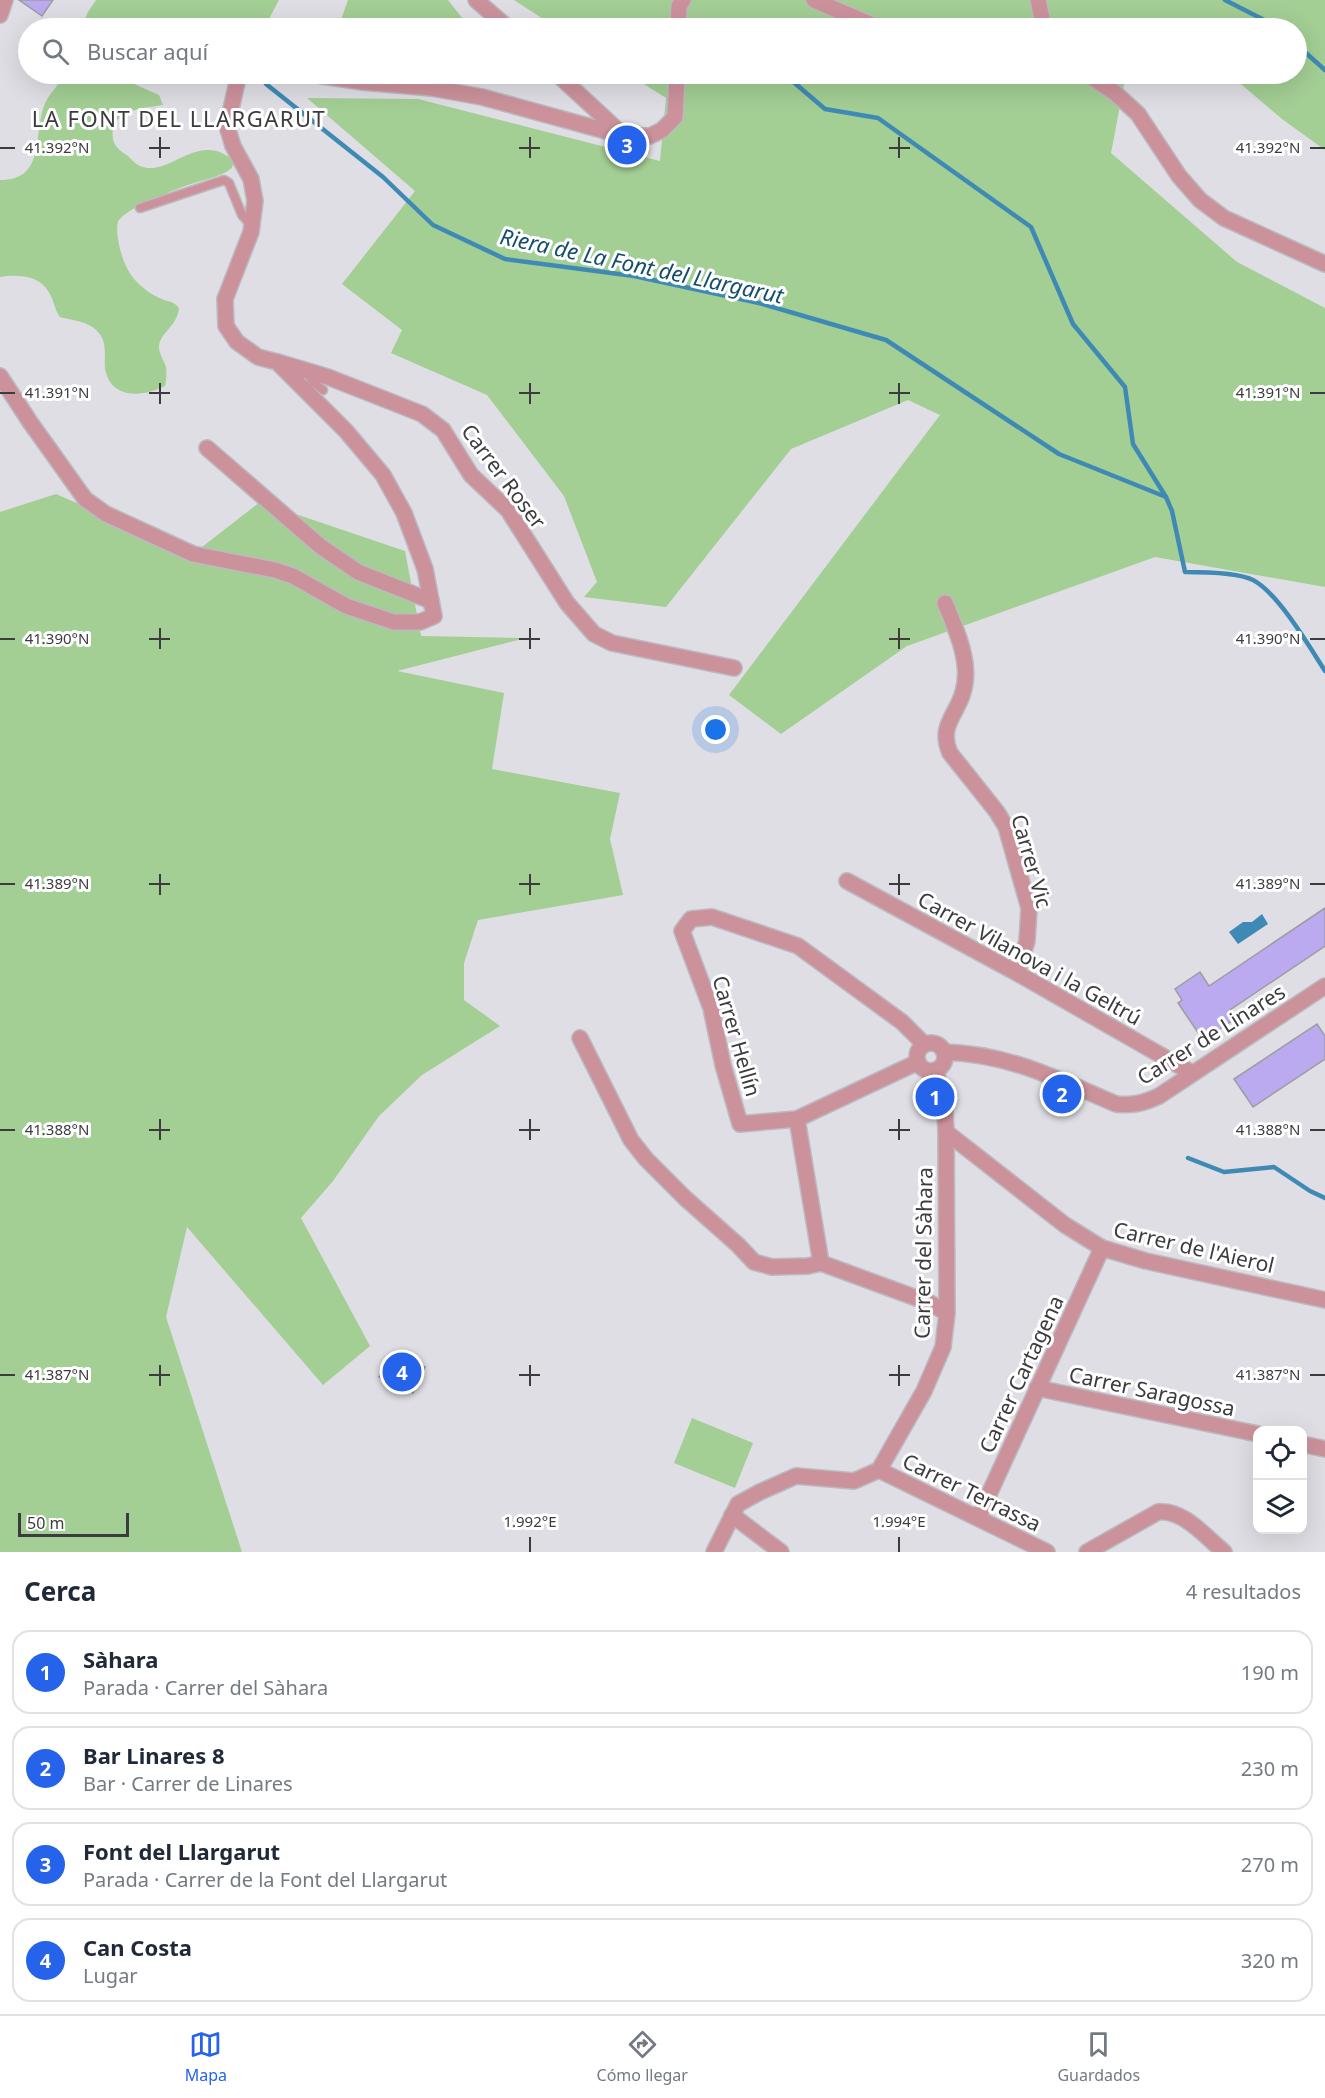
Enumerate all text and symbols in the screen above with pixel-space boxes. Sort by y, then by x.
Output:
search box [18,18,1307,84]
icon: search [39,35,72,68]
text: Buscar aquí [87,36,208,66]
district label: LA FONT DEL LLARGARUT [32,103,326,133]
pin: 3 [608,122,646,168]
text: 41.392°N [25,137,89,157]
text: 41.392°N [1236,137,1300,157]
water label: Riera de La Font del Llargarut [498,220,788,310]
text: 41.391°N [25,382,89,402]
text: 41.391°N [1236,382,1300,402]
street label: Carrer Roser [455,418,553,534]
text: 41.390°N [25,628,89,648]
text: 41.390°N [1236,628,1300,648]
your location [701,715,730,744]
street label: Carrer Vic [1005,811,1059,911]
text: 41.389°N [25,873,89,893]
text: 41.389°N [1236,873,1300,893]
street label: Carrer Vilanova i la Geltrú [913,885,1147,1031]
street label: Carrer Hellín [706,972,768,1100]
street label: Carrer de Linares [1132,977,1290,1091]
pin: 2 [1042,1072,1082,1116]
pin: 1 [916,1074,954,1120]
text: 41.388°N [25,1119,89,1139]
text: 41.388°N [1236,1119,1300,1139]
street label: Carrer del Sàhara [908,1167,938,1339]
street label: Carrer de l'Aierol [1111,1215,1277,1279]
street label: Carrer Cartagena [972,1291,1070,1457]
pin: 4 [382,1350,422,1394]
street label: Carrer Saragossa [1067,1360,1237,1422]
text: 41.387°N [25,1364,89,1384]
text: 41.387°N [1236,1364,1300,1384]
map controls [1253,1426,1307,1534]
button: locate [1253,1426,1307,1480]
street label: Carrer Terrassa [898,1446,1046,1538]
button: layers [1253,1480,1307,1534]
scale bar [18,1510,129,1538]
text: 1.992°E [503,1511,557,1531]
text: 1.994°E [872,1511,926,1531]
text: 50 m [27,1512,64,1534]
text: Cerca [24,1573,96,1609]
text: 4 resultados [1186,1578,1301,1605]
text: Sàhara [83,1644,158,1674]
text: 1 [40,1659,51,1686]
text: 190 m [1241,1659,1299,1686]
text: Parada · Carrer del Sàhara [83,1674,328,1701]
text: Bar Linares 8 [83,1740,225,1770]
text: 2 [40,1755,51,1782]
text: 230 m [1241,1755,1299,1782]
text: Bar · Carrer de Linares [83,1770,293,1797]
text: Font del Llargarut [83,1836,280,1866]
text: 3 [40,1851,51,1878]
text: 270 m [1241,1851,1299,1878]
text: Parada · Carrer de la Font del Llargarut [83,1866,447,1893]
text: Can Costa [83,1932,192,1962]
text: 4 [40,1947,51,1974]
text: 320 m [1241,1947,1299,1974]
text: Lugar [83,1962,138,1989]
tab: Mapa [185,2028,227,2086]
tab: Cómo llegar [597,2028,688,2086]
tab: Guardados [1057,2028,1140,2086]

